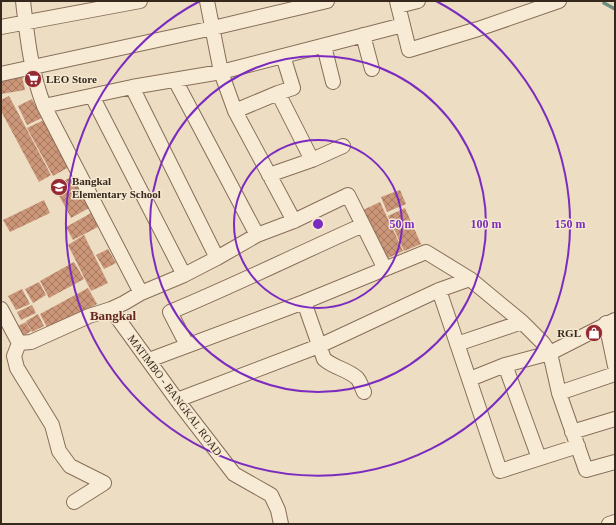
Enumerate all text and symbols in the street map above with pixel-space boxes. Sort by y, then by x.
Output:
supermarket icon: LEO Store [23,69,43,89]
place label: LEO Store [46,73,97,85]
place label: Bangkal Elementary School [72,175,161,200]
school or university icon: Bangkal Elementary School [49,177,69,197]
centre of rings [311,217,325,231]
text: 50 m [390,217,415,231]
text: 100 m [471,217,502,231]
text: 150 m [555,217,586,231]
district label: Bangkal [90,308,137,323]
shop icon: RGL [584,323,604,343]
place label: RGL [557,327,581,339]
street label: MATIMBO - BANGKAL ROAD [126,332,224,458]

